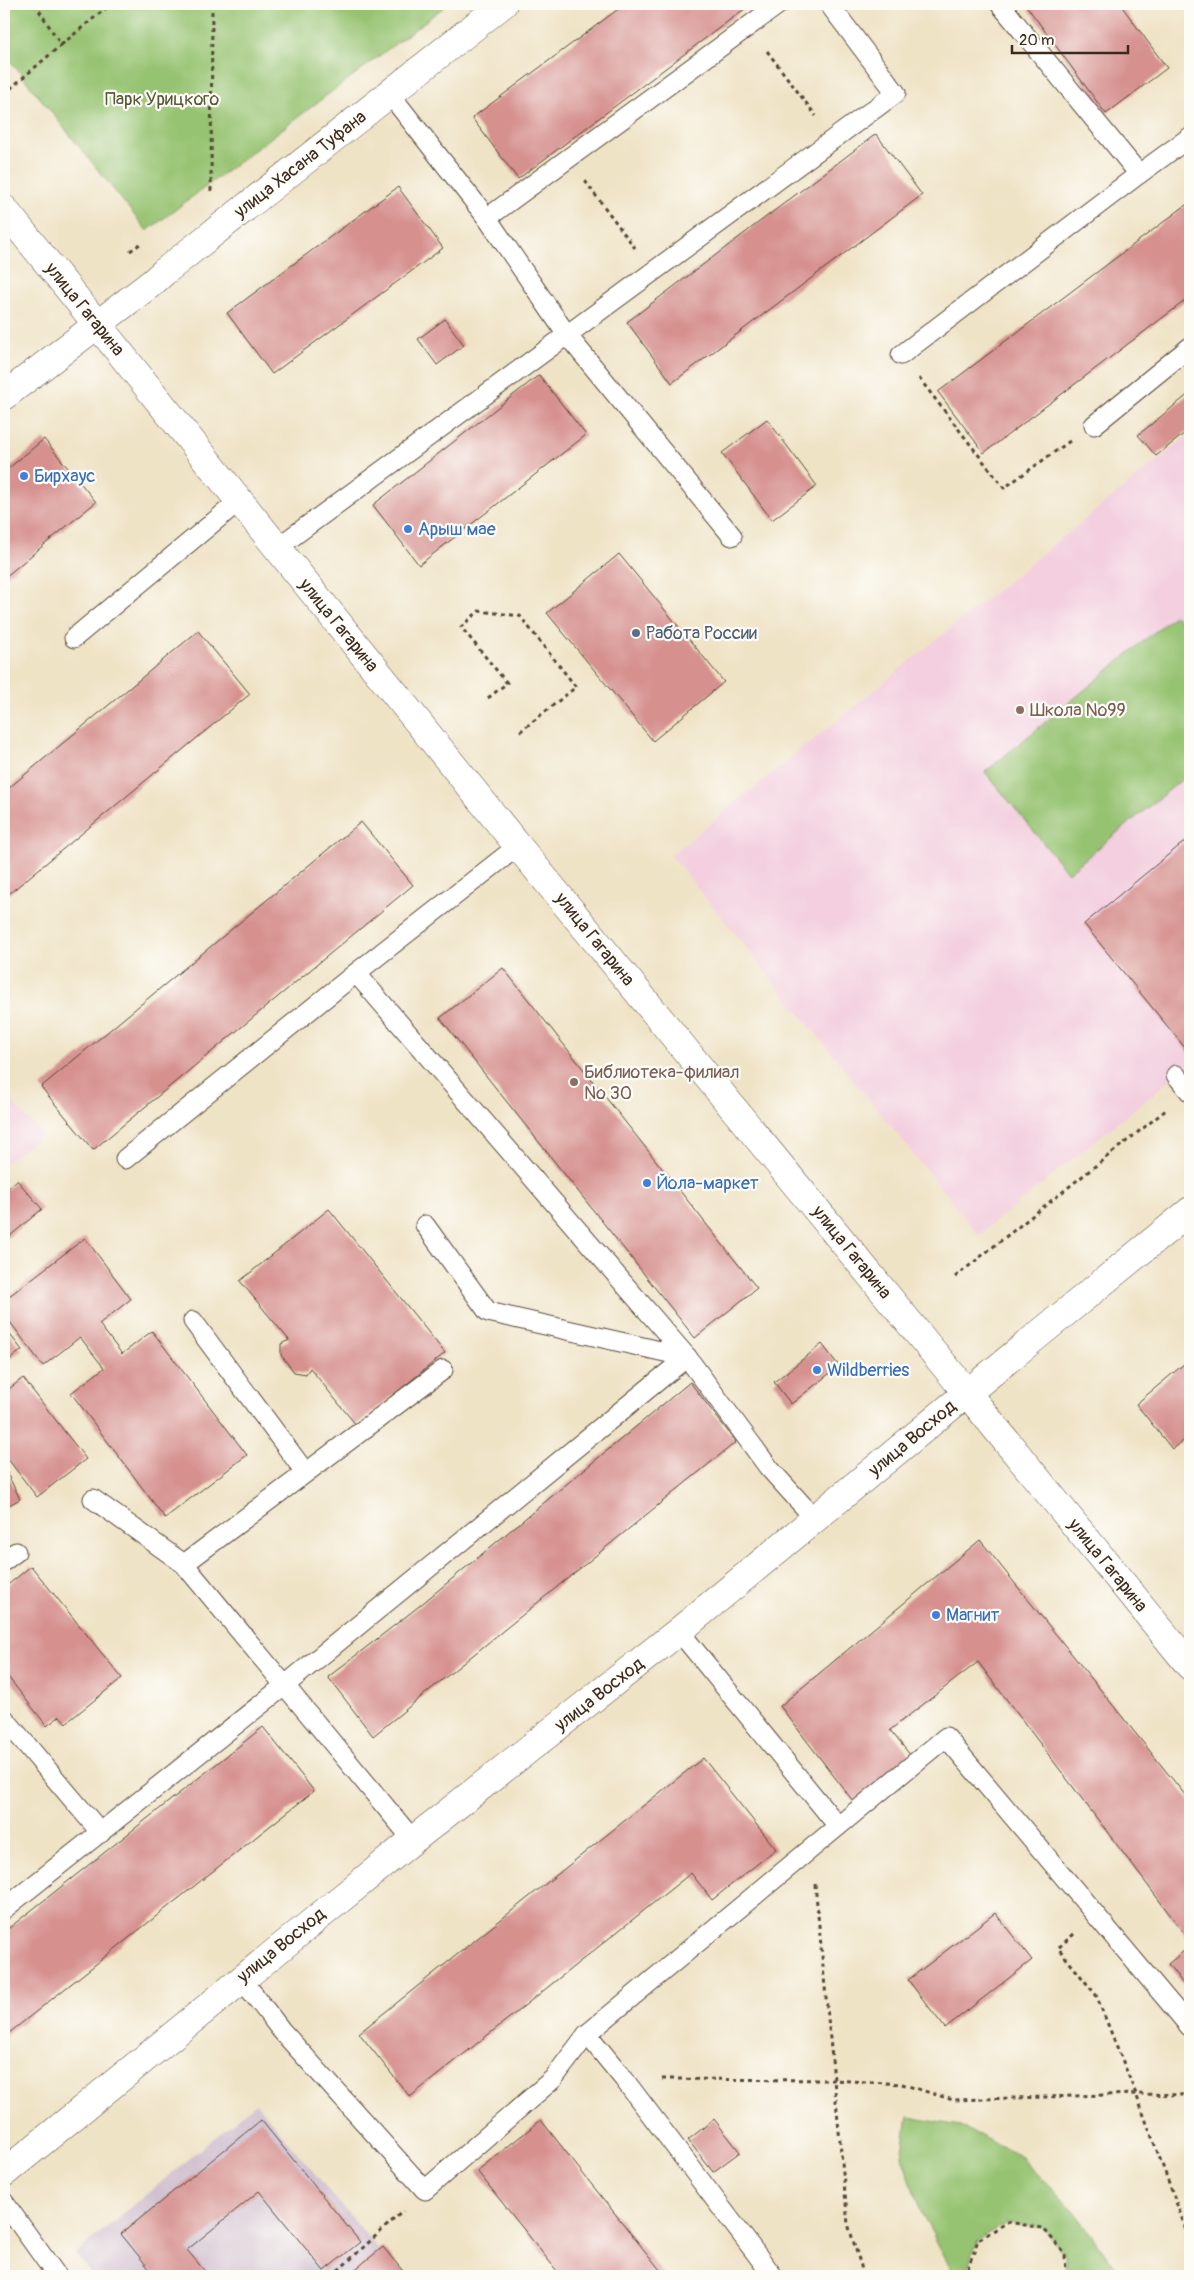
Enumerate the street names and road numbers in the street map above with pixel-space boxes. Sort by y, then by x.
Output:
street label: улица Хасана Туфана [229,106,371,224]
street label: улица Гагарина [39,257,129,361]
street label: улица Гагарина [293,573,383,677]
street label: улица Гагарина [549,887,639,991]
street label: улица Гагарина [806,1200,896,1304]
street label: улица Восход [863,1395,961,1482]
street label: улица Гагарина [1062,1513,1152,1617]
street label: улица Восход [549,1652,649,1737]
street label: улица Восход [232,1903,330,1989]

